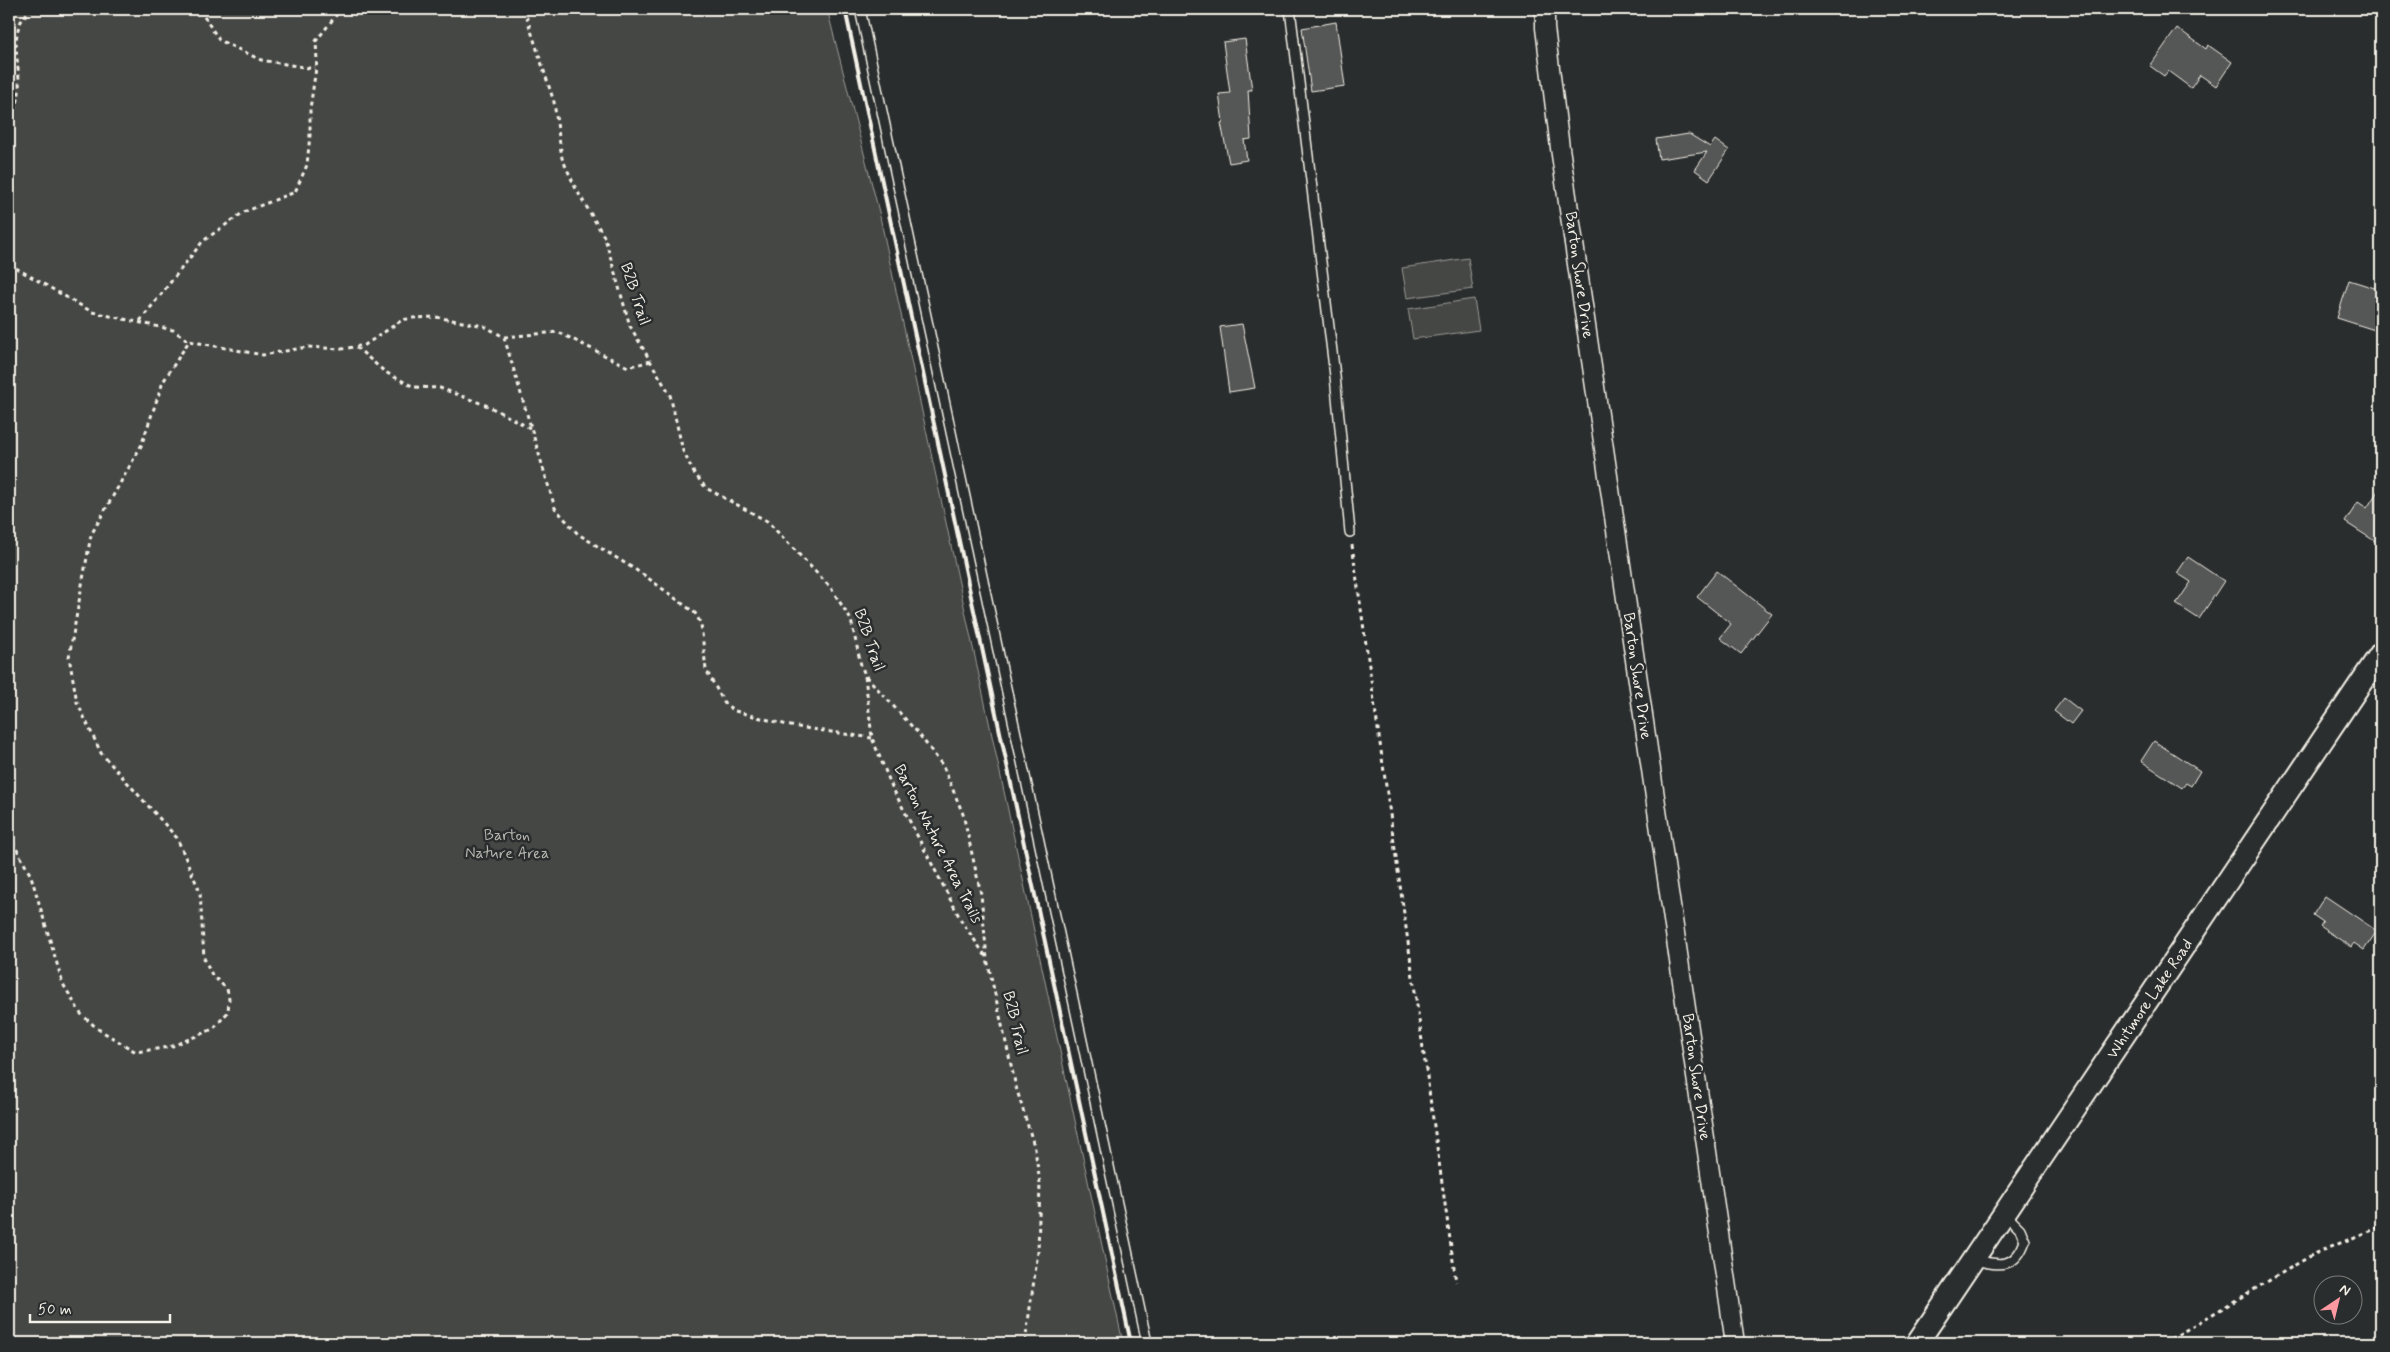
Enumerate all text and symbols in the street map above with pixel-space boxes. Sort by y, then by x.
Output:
street label: Barton Shore Drive [1560,210,1598,340]
street label: B2B Trail [615,260,655,328]
street label: B2B Trail [849,606,889,674]
street label: Barton Shore Drive [1618,611,1656,741]
street label: Barton Nature Area Trails [889,761,987,927]
park label: Barton Nature Area [465,825,549,864]
street label: Whitmore Lake Road [2102,935,2198,1063]
street label: B2B Trail [998,989,1033,1057]
street label: Barton Shore Drive [1677,1012,1715,1142]
north arrow [2312,1274,2362,1324]
text: N [2336,1280,2354,1300]
scale bar [30,1292,170,1324]
text: 50 m [38,1300,72,1320]

